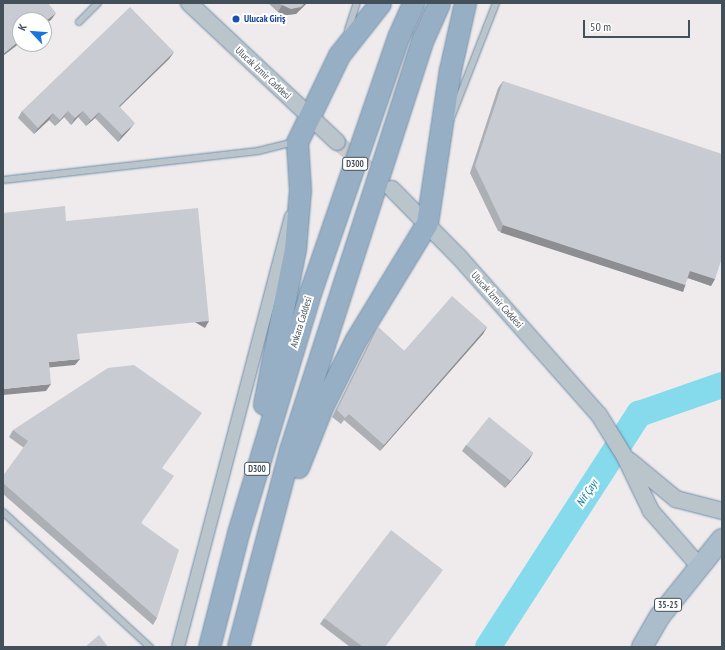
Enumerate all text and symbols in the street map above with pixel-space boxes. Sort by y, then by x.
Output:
north arrow [12,12,52,52]
scale bar [585,12,692,38]
place label: Ulucak Giriş [244,13,286,25]
marker: Ulucak Giriş [231,14,241,24]
text: 50 m [590,19,611,34]
text: K [15,22,30,33]
street label: Ulucak İzmir Caddesi [233,44,293,102]
road number: D300 [342,157,368,171]
street label: Ulucak İzmir Caddesi [469,269,525,331]
street label: Ankara Caddesi [288,295,314,349]
road number: D300 [244,462,270,476]
water label: Nif Çayı [573,477,601,509]
road number: 35-25 [654,598,682,612]

